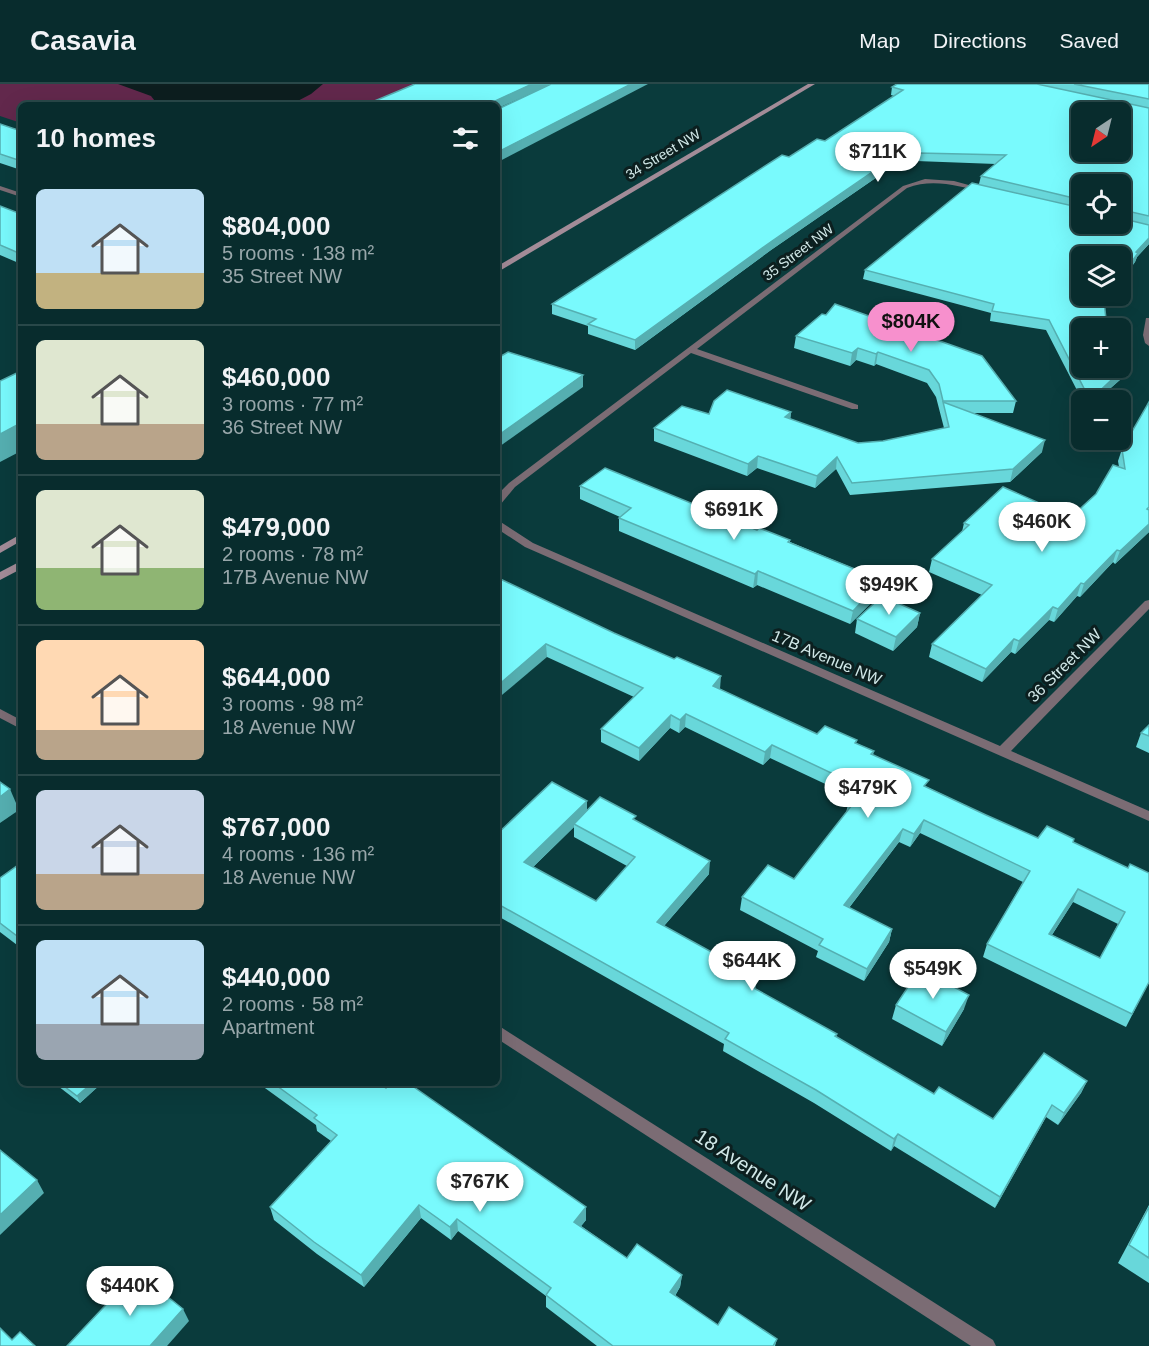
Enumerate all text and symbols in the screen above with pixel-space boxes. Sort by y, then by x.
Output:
text: Casavia [30,25,136,56]
text: Map [859,29,900,52]
text: Directions [933,29,1026,52]
text: Saved [1059,29,1119,52]
north arrow [1071,102,1131,162]
map controls [1071,102,1131,450]
icon: filters [449,122,482,155]
text: 10 homes [36,123,156,153]
street label: 34 Street NW [623,125,704,182]
pin: $711K [836,132,920,183]
text: $711K [849,140,907,162]
button: locate [1071,174,1131,234]
text: $804,000 [222,211,330,241]
icon: home [84,213,156,285]
street label: 35 Street NW [760,220,837,284]
text: 5 rooms · 138 m² [222,242,374,264]
button: layers [1071,246,1131,306]
text: 35 Street NW [222,265,342,287]
pin: $804K [869,302,953,353]
text: $804K [882,310,940,332]
button: + [1071,318,1131,378]
text: $460,000 [222,362,330,392]
icon: home [84,364,156,436]
button: − [1071,390,1131,450]
text: 3 rooms · 77 m² [222,393,363,415]
text: 36 Street NW [222,416,342,438]
pin: $691K [692,490,776,541]
text: $691K [705,498,763,520]
pin: $460K [1000,502,1084,553]
text: $460K [1013,510,1071,532]
text: $479,000 [222,512,330,542]
icon: home [84,514,156,586]
text: 2 rooms · 78 m² [222,543,363,565]
pin: $949K [847,565,931,616]
text: 17B Avenue NW [222,566,368,588]
text: $949K [860,573,918,595]
street label: 36 Street NW [1024,625,1105,705]
street label: 17B Avenue NW [770,627,885,689]
text: $644,000 [222,662,330,692]
icon: home [84,664,156,736]
text: 3 rooms · 98 m² [222,693,363,715]
text: 18 Avenue NW [222,716,355,738]
pin: $479K [826,768,910,819]
text: $479K [839,776,897,798]
text: $767,000 [222,812,330,842]
icon: home [84,814,156,886]
text: 4 rooms · 136 m² [222,843,374,865]
text: 18 Avenue NW [222,866,355,888]
pin: $644K [710,941,794,992]
text: $644K [723,949,781,971]
pin: $549K [891,949,975,1000]
text: $549K [904,957,962,979]
text: $440,000 [222,962,330,992]
icon: home [84,964,156,1036]
text: 2 rooms · 58 m² [222,993,363,1015]
text: Apartment [222,1016,314,1038]
street label: 18 Avenue NW [691,1125,815,1216]
pin: $767K [438,1162,522,1213]
text: $767K [451,1170,509,1192]
pin: $440K [88,1266,172,1317]
text: $440K [101,1274,159,1296]

